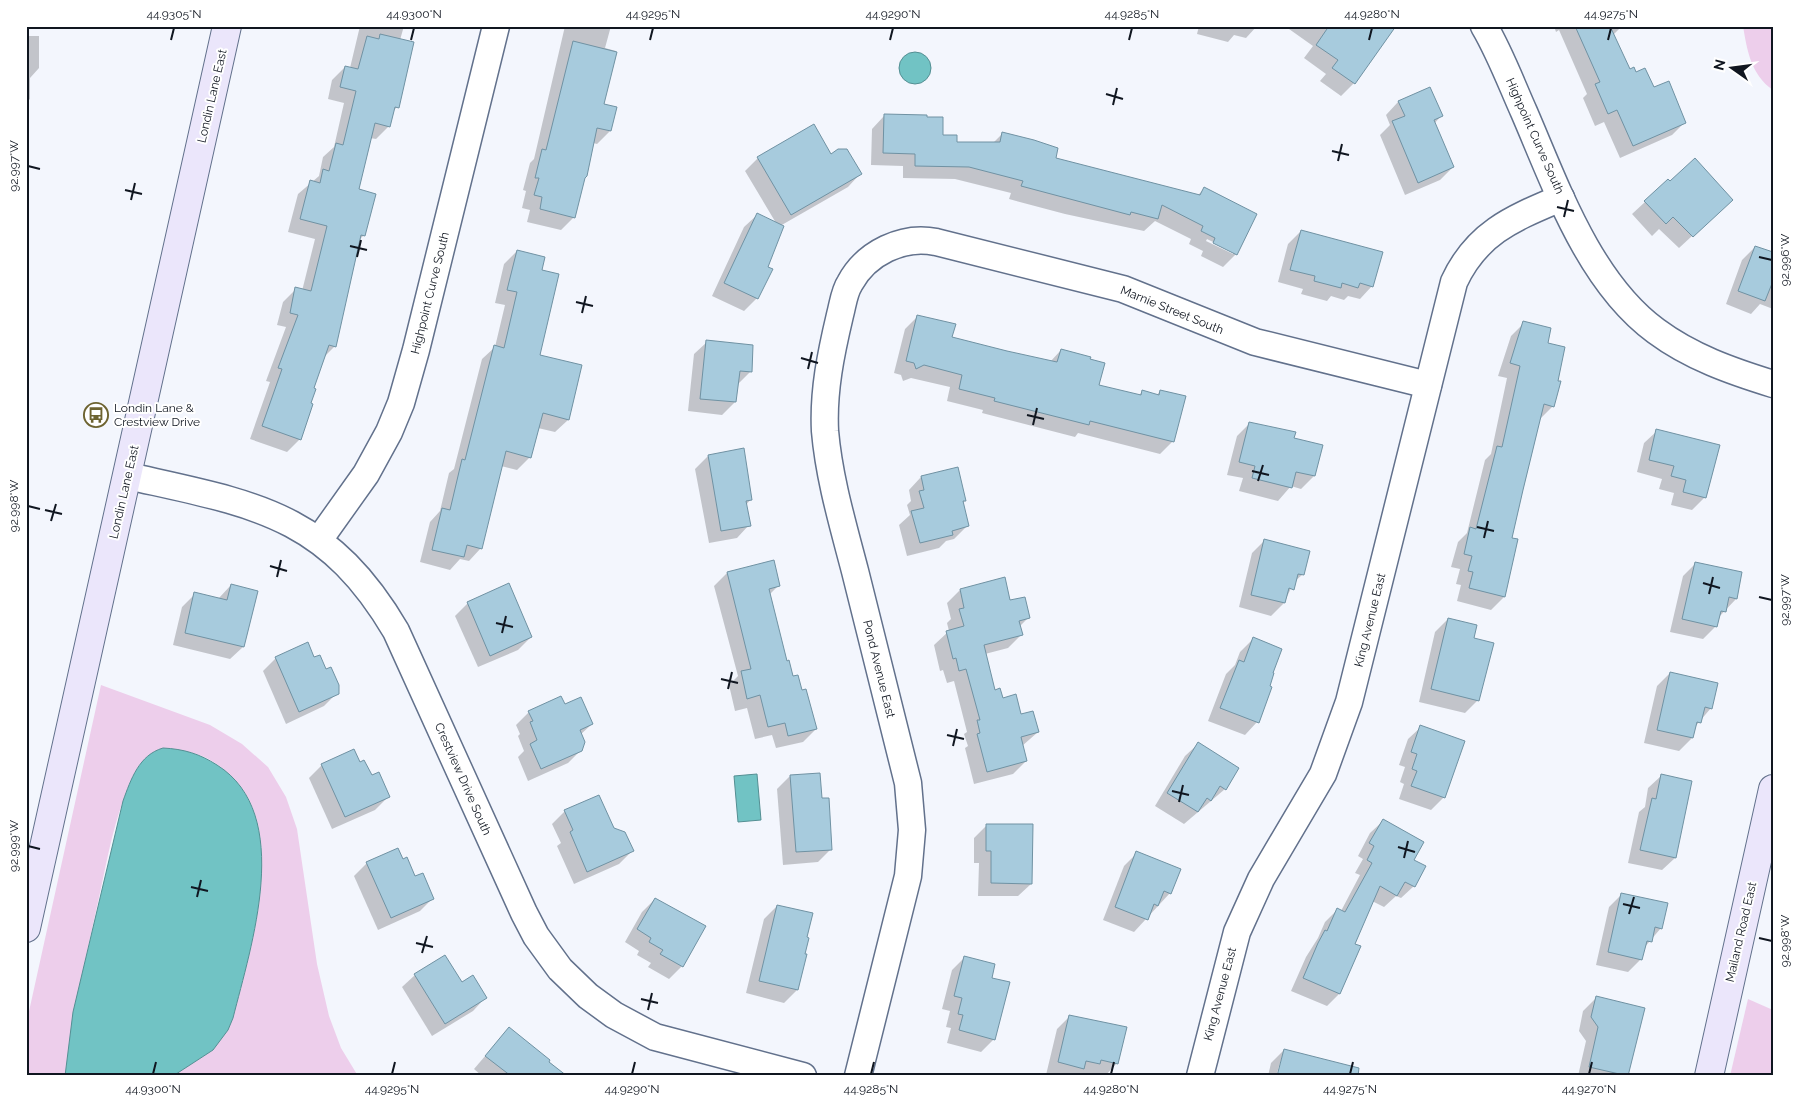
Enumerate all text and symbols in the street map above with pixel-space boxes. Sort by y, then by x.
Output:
text: 44.9305°N [146,7,202,21]
text: 44.9300°N [386,7,442,21]
text: 44.9295°N [626,7,680,21]
text: 44.9290°N [865,7,921,21]
text: 44.9285°N [1105,7,1159,21]
text: 44.9280°N [1344,7,1400,21]
text: 44.9275°N [1584,7,1638,21]
north arrow [1706,42,1756,92]
street label: Londin Lane East [194,48,230,144]
text: N [1710,58,1728,72]
street label: Highpoint Curve South [1503,76,1567,196]
text: 92.997°W [7,140,21,192]
street label: Highpoint Curve South [408,230,452,356]
text: 92.996°W [1778,233,1792,286]
street label: Marnie Street South [1118,283,1226,337]
place label: Londin Lane & Crestview Drive [114,401,200,429]
bus stop icon: Londin Lane & Crestview Drive [83,402,109,428]
street label: Londin Lane East [106,444,142,540]
text: 92.998°W [7,479,21,532]
street label: King Avenue East [1352,572,1388,668]
text: 92.997°W [1778,574,1792,626]
street label: Pond Avenue East [860,619,898,719]
street label: Crestview Drive South [432,721,494,837]
text: 92.999°W [7,820,21,872]
street label: Mailand Road East [1723,881,1759,983]
text: 92.998°W [1778,914,1792,967]
street label: King Avenue East [1201,946,1239,1042]
text: 44.9300°N [125,1082,181,1096]
text: 44.9295°N [365,1082,419,1096]
text: 44.9290°N [604,1082,660,1096]
text: 44.9285°N [844,1082,898,1096]
text: 44.9280°N [1083,1082,1139,1096]
text: 44.9275°N [1323,1082,1377,1096]
text: 44.9270°N [1562,1082,1616,1096]

